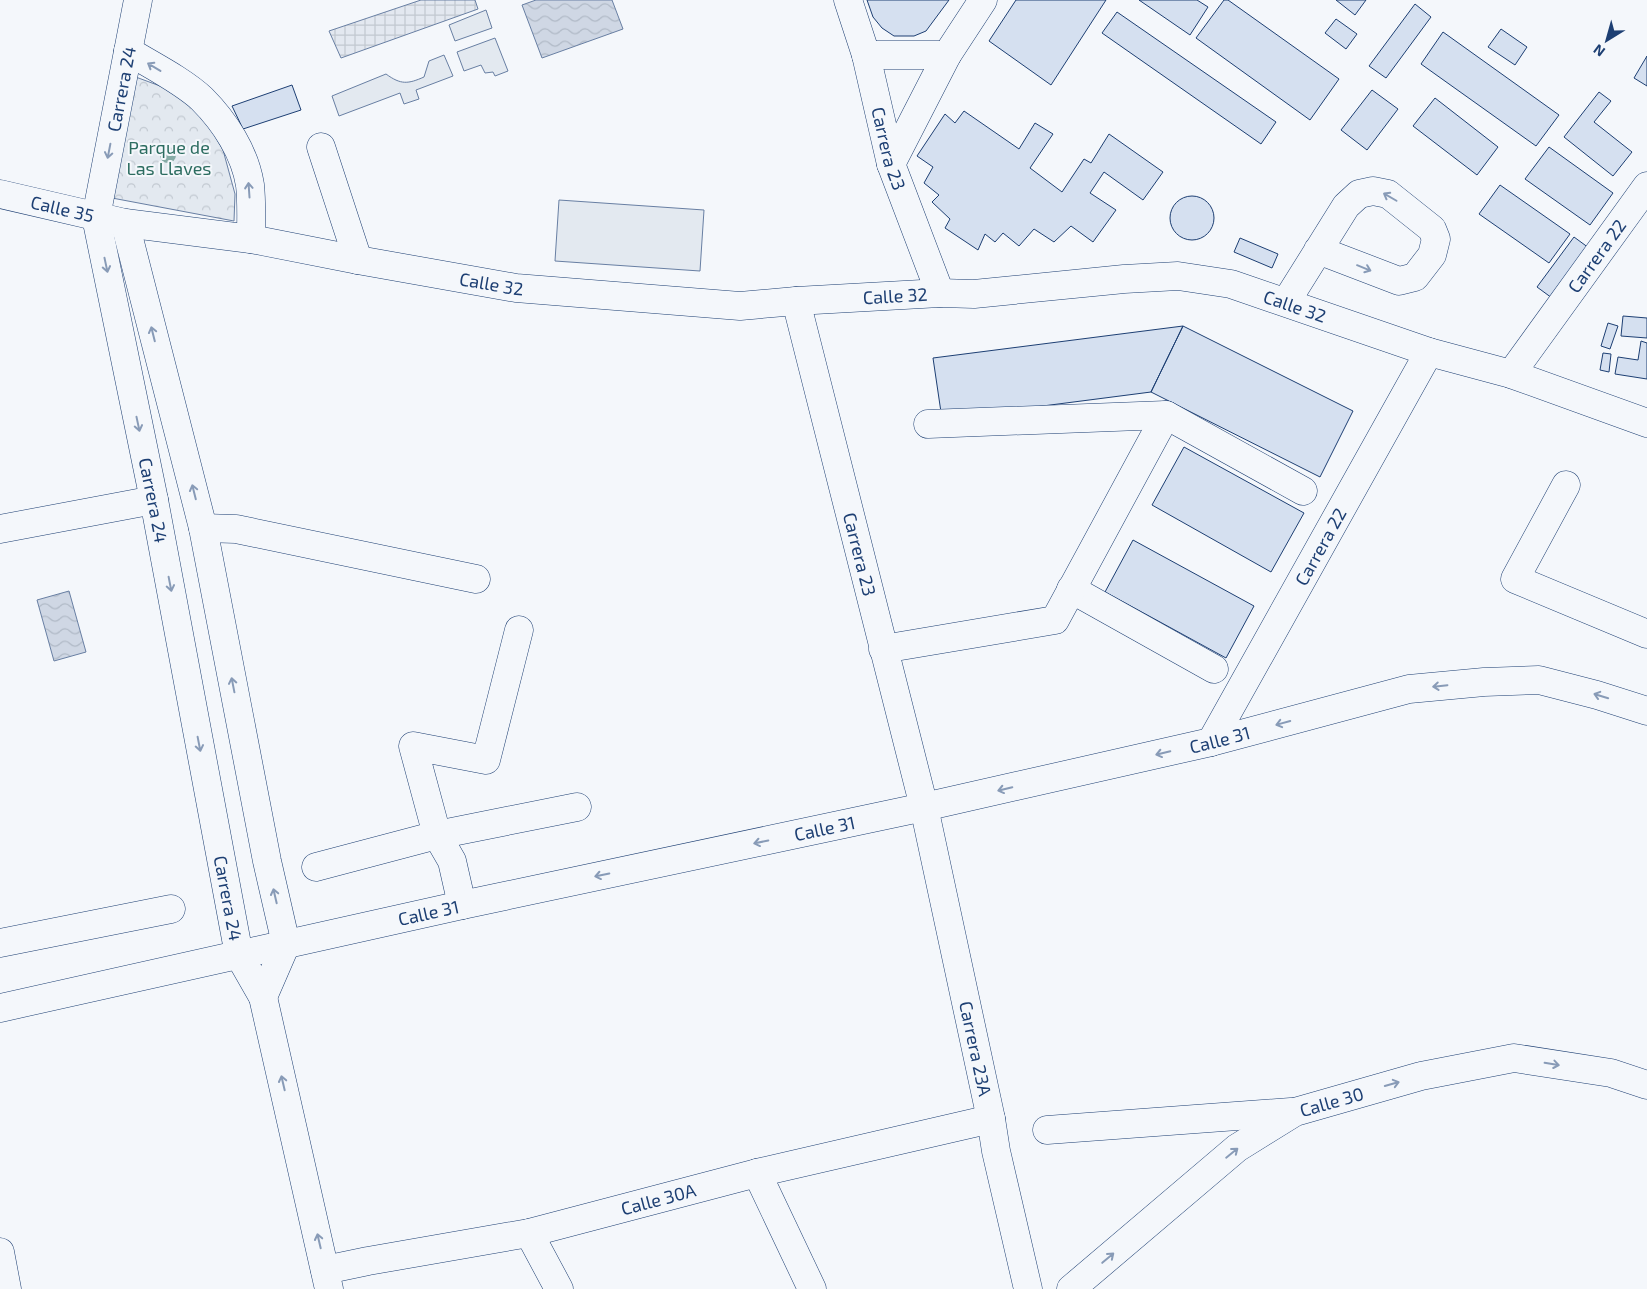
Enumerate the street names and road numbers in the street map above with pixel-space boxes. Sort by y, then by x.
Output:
street label: Carrera 24 [102,45,140,133]
street label: Carrera 23 [867,105,911,193]
street label: Calle 35 [29,190,96,226]
street label: Carrera 22 [1563,215,1631,297]
street label: Calle 32 [458,267,524,300]
street label: Calle 32 [862,283,928,308]
street label: Calle 32 [1261,285,1329,327]
street label: Carrera 24 [135,456,173,545]
street label: Carrera 22 [1290,504,1351,589]
street label: Carrera 23 [839,510,881,598]
street label: Calle 31 [1187,721,1252,758]
street label: Calle 31 [792,811,857,845]
street label: Carrera 24 [210,854,247,943]
street label: Calle 31 [396,895,461,930]
street label: Carrera 23A [955,999,997,1099]
street label: Calle 30 [1297,1082,1366,1121]
street label: Calle 30A [618,1178,699,1219]

